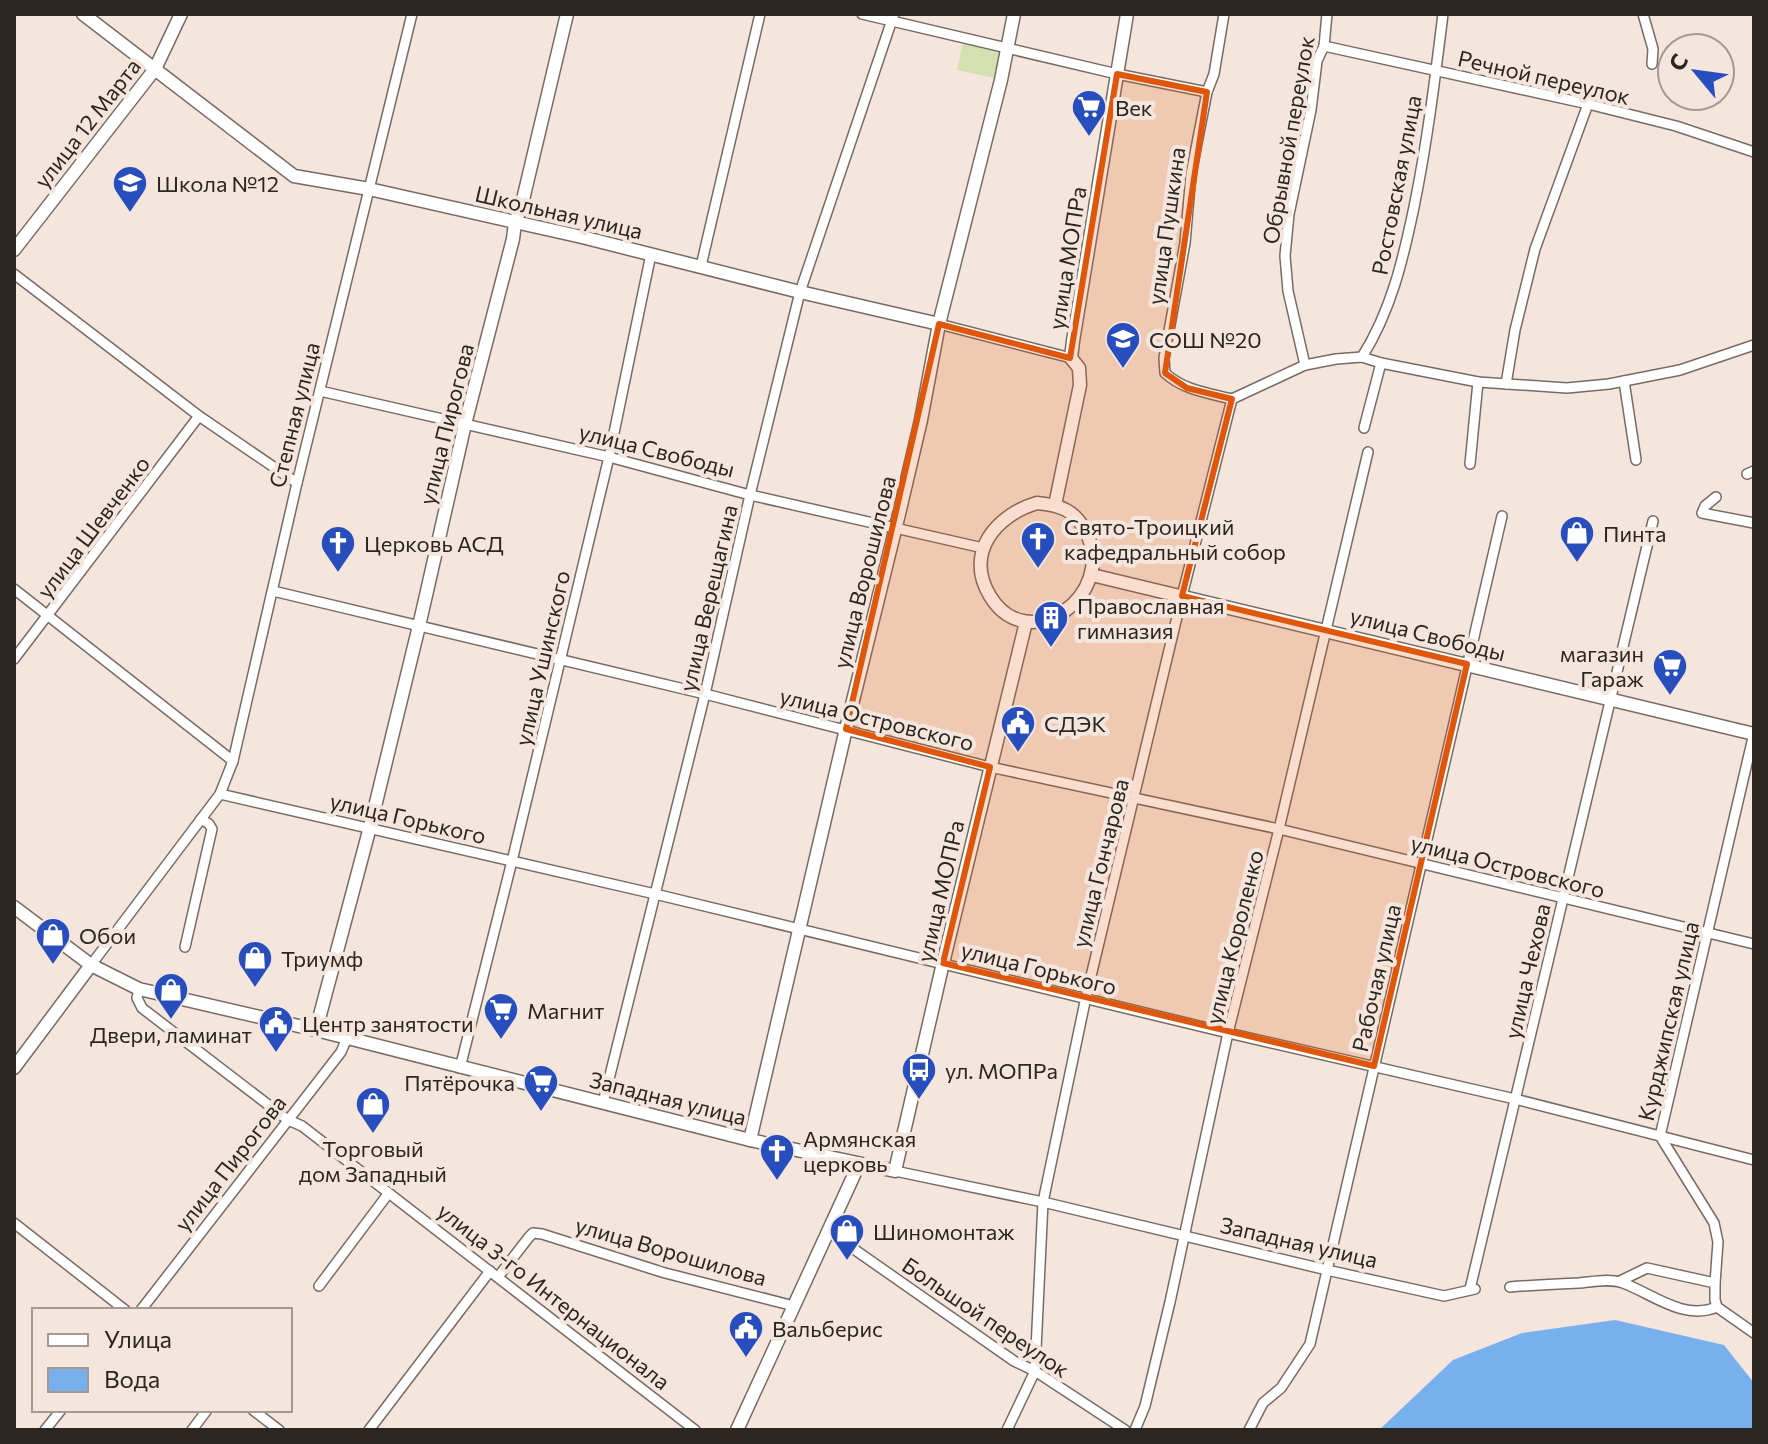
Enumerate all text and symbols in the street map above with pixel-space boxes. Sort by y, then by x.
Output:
north arrow [1656,32,1736,112]
street label: Обрывной переулок [1256,34,1320,246]
street label: Речной переулок [1455,44,1633,110]
text: С [1663,49,1694,75]
street label: улица 12 Марта [28,53,146,193]
supermarket icon: Век [1070,88,1108,138]
street label: Ростовская улица [1365,93,1427,277]
place label: Век [1115,94,1153,121]
street label: улица Пушкина [1142,145,1190,307]
school or university icon: Школа №12 [111,164,149,214]
place label: Школа №12 [156,170,279,197]
street label: Школьная улица [473,180,645,244]
street label: улица МОПРа [1042,184,1092,332]
school or university icon: СОШ №20 [1104,320,1142,370]
place label: СОШ №20 [1149,326,1262,353]
street label: Степная улица [263,339,325,491]
street label: улица Пирогова [413,341,479,507]
street label: улица Свободы [576,418,738,482]
street label: улица Шевченко [31,451,155,603]
street label: улица Ворошилова [827,473,901,671]
street label: улица Верещагина [673,502,743,694]
place label: Свято-Троицкий кафедральный собор [1064,513,1286,565]
shop icon: Пинта [1558,514,1596,564]
church icon: Свято-Троицкий кафедральный собор [1019,520,1057,570]
place label: Пинта [1603,520,1666,547]
church icon: Церковь АСД [319,524,357,574]
place label: Церковь АСД [364,530,504,557]
street label: улица Ушинского [509,568,575,748]
place label: Православная гимназия [1077,592,1225,644]
building icon: Православная гимназия [1032,599,1070,649]
street label: улица Свободы [1347,602,1509,666]
place label: магазин Гараж [1560,640,1645,692]
supermarket icon: магазин Гараж [1651,647,1689,697]
street label: улица Островского [777,682,977,756]
public building icon: СДЭК [999,704,1037,754]
place label: СДЭК [1044,710,1106,737]
street label: улица Гончарова [1066,776,1134,950]
street label: улица Горького [327,787,489,849]
street label: улица МОПРа [911,817,969,965]
street label: улица Островского [1408,829,1608,903]
street label: улица Короленко [1199,847,1269,1027]
street label: улица Чехова [1498,901,1556,1041]
street label: Рабочая улица [1346,902,1406,1054]
shop icon: Обои [34,916,72,966]
street label: Курджипская улица [1632,919,1704,1123]
place label: Обои [79,922,136,949]
street label: улица Горького [958,936,1120,1000]
shop icon: Триумф [236,939,274,989]
place label: Триумф [281,945,363,972]
shop icon: Двери, ламинат [152,971,190,1021]
supermarket icon: Магнит [482,991,520,1041]
place label: Магнит [527,997,604,1024]
public building icon: Центр занятости [257,1004,295,1054]
place label: Центр занятости [302,1010,474,1037]
place label: Двери, ламинат [90,1021,252,1048]
bus stop icon: ул. МОПРа [900,1051,938,1101]
place label: ул. МОПРа [945,1057,1058,1084]
supermarket icon: Пятёрочка [522,1063,560,1113]
street label: Западная улица [587,1065,749,1131]
place label: Пятёрочка [404,1069,515,1096]
shop icon: Торговый дом Западный [354,1085,392,1135]
street label: улица Пирогова [169,1090,291,1236]
place label: Армянская церковь [803,1125,916,1177]
church icon: Армянская церковь [758,1132,796,1182]
place label: Торговый дом Западный [299,1135,447,1187]
street label: улица 3-го Интернационала [432,1197,676,1395]
street label: улица Ворошилова [572,1211,770,1291]
street label: Западная улица [1218,1211,1380,1273]
shop icon: Шиномонтаж [828,1212,866,1262]
place label: Шиномонтаж [873,1218,1015,1245]
street label: Большой переулок [897,1251,1075,1383]
legend [32,1308,292,1412]
public building icon: Вальберис [727,1309,765,1359]
place label: Вальберис [772,1315,883,1342]
text: Улица [104,1324,172,1353]
text: Вода [104,1364,160,1393]

